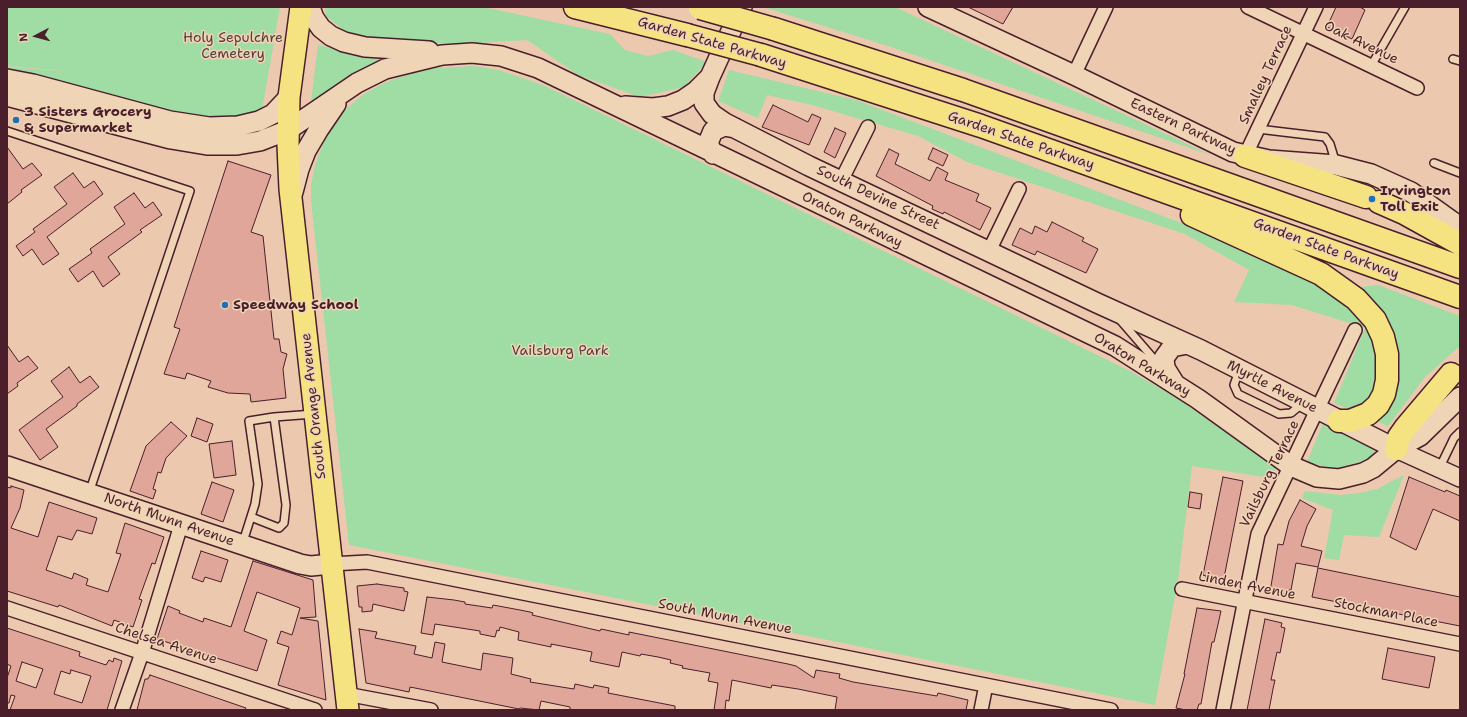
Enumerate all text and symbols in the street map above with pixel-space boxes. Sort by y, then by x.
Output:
street label: Garden State Parkway [636,14,788,72]
north arrow [16,16,56,56]
street label: Oak Avenue [1321,18,1401,68]
street label: Smalley Terrace [1236,23,1296,127]
park label: Holy Sepulchre Cemetery [183,30,283,62]
text: N [16,32,31,42]
street label: Eastern Parkway [1127,95,1239,159]
place label: 3 Sisters Grocery & Supermarket [24,104,151,136]
street label: Garden State Parkway [946,108,1096,174]
marker: 3 Sisters Grocery & Supermarket [11,115,21,125]
street label: South Devine Street [814,162,942,234]
place label: Irvington Toll Exit [1380,183,1451,216]
street label: Oraton Parkway [799,188,905,252]
marker: Irvington Toll Exit [1367,194,1377,204]
street label: Garden State Parkway [1251,215,1401,283]
place label: Speedway School [233,297,359,313]
marker: Speedway School [220,300,230,310]
street label: Oraton Parkway [1091,329,1193,401]
street label: South Orange Avenue [298,332,330,480]
park label: Vailsburg Park [511,343,609,359]
street label: Myrtle Avenue [1224,357,1320,417]
street label: Vailsburg Terrace [1237,418,1303,530]
street label: North Munn Avenue [101,490,237,550]
street label: Linden Avenue [1197,568,1297,604]
street label: Stockman Place [1332,595,1440,631]
street label: South Munn Avenue [657,596,793,638]
street label: Chelsea Avenue [113,620,219,668]

